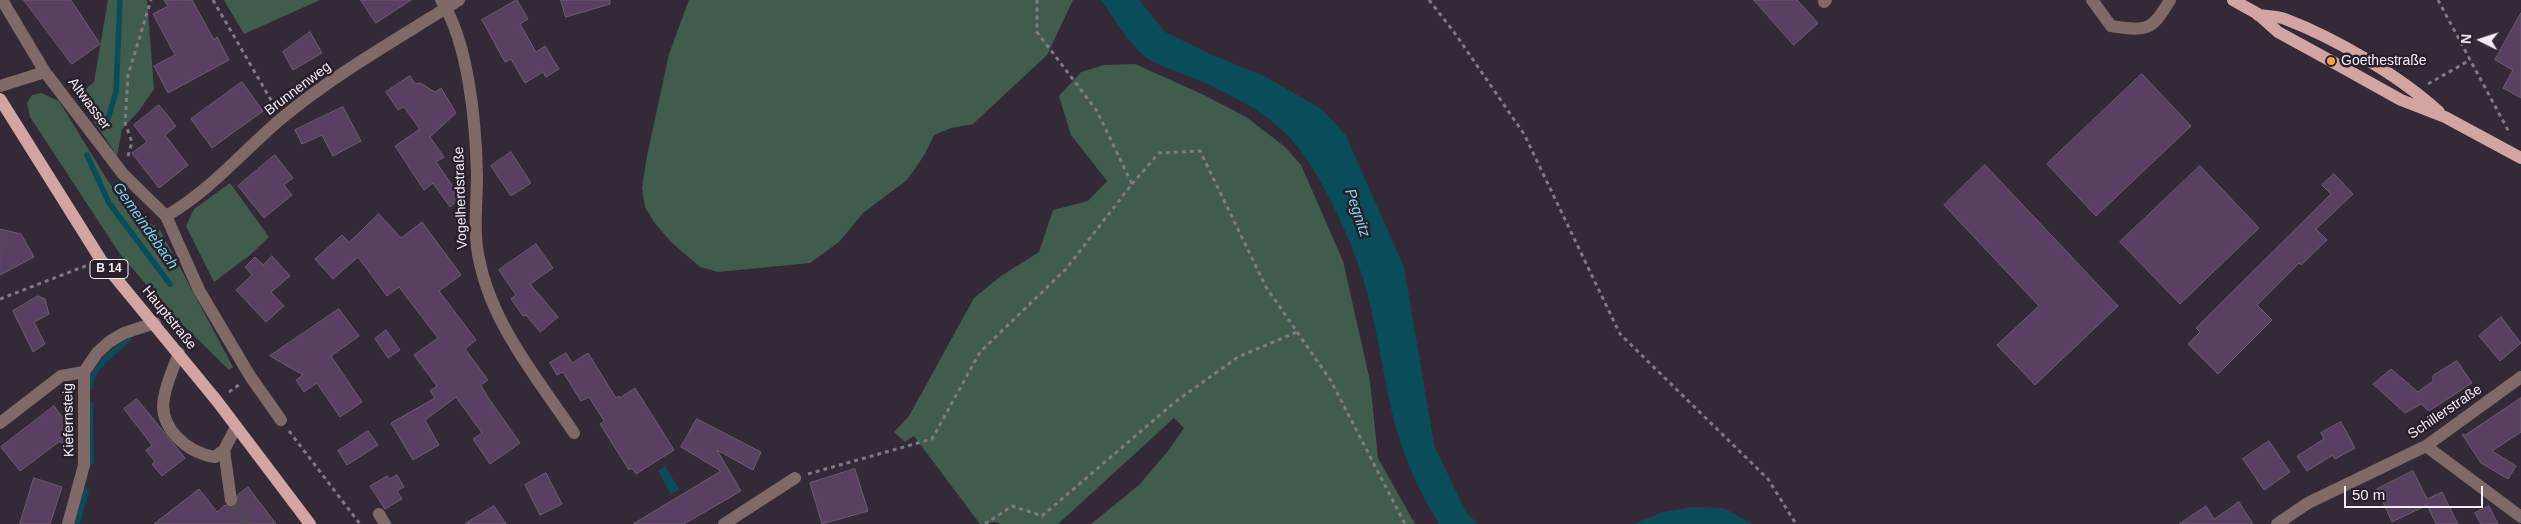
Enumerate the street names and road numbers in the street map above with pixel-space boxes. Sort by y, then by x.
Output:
street label: Brunnenweg [262,59,334,119]
street label: Altwasser [64,75,114,133]
street label: Vogelherdstraße [451,146,471,250]
road number: B 14 [90,260,128,278]
street label: Hauptstraße [138,283,200,353]
street label: Schillerstraße [2405,381,2485,443]
street label: Kiefernsteig [60,383,78,457]

